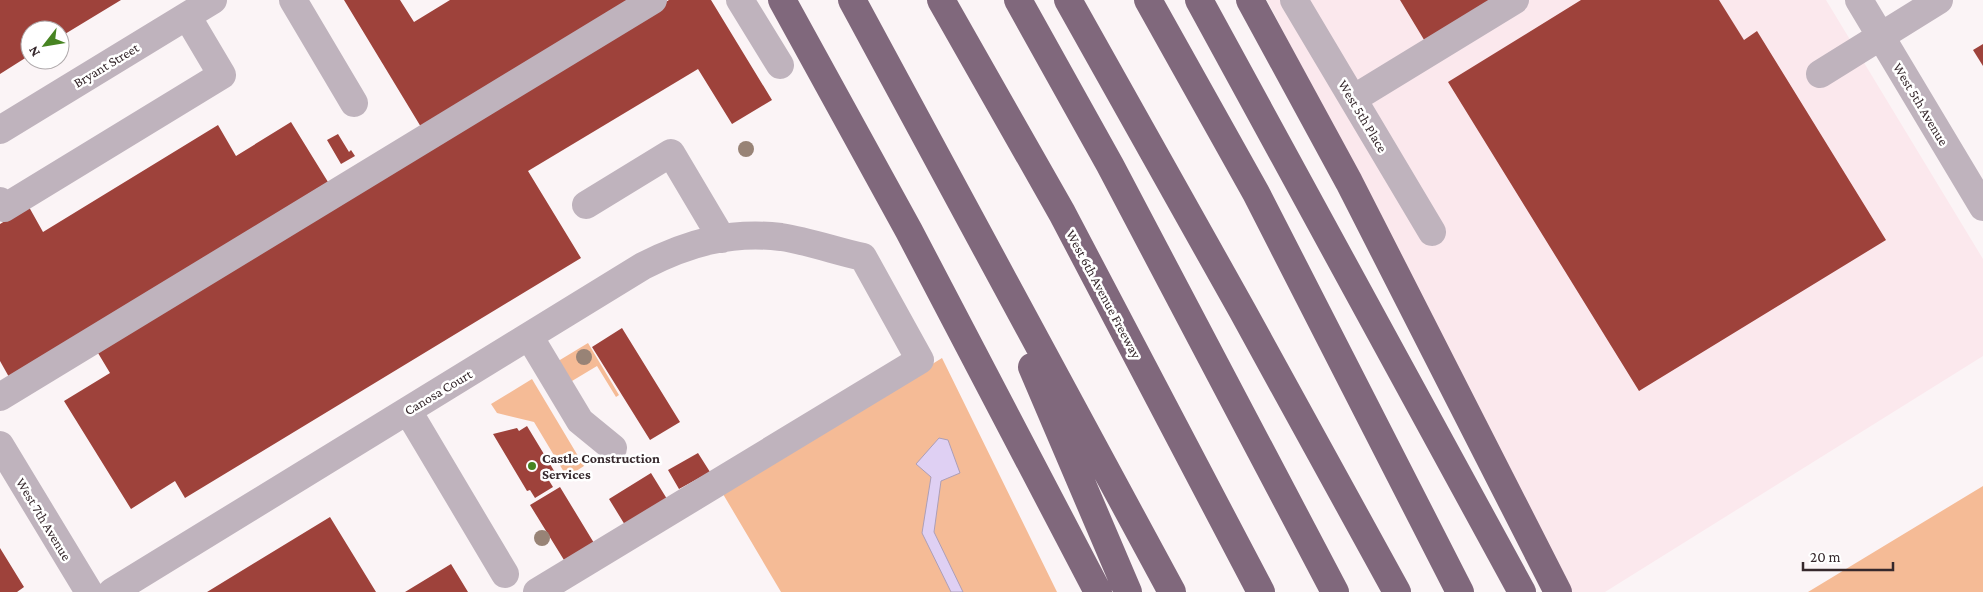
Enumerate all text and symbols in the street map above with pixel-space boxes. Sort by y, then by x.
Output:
north arrow [20,20,70,70]
street label: Bryant Street [71,39,142,91]
text: N [24,43,43,60]
street label: West 5th Avenue [1890,60,1952,148]
street label: West 5th Place [1335,77,1391,155]
street label: West 6th Avenue Freeway [1063,227,1145,362]
street label: Canosa Court [401,365,475,418]
place label: Castle Construction Services [542,450,660,482]
marker: Castle Construction Services [526,460,538,472]
street label: West 7th Avenue [13,475,75,563]
scale bar [1803,540,1893,572]
text: 20 m [1810,549,1841,565]

